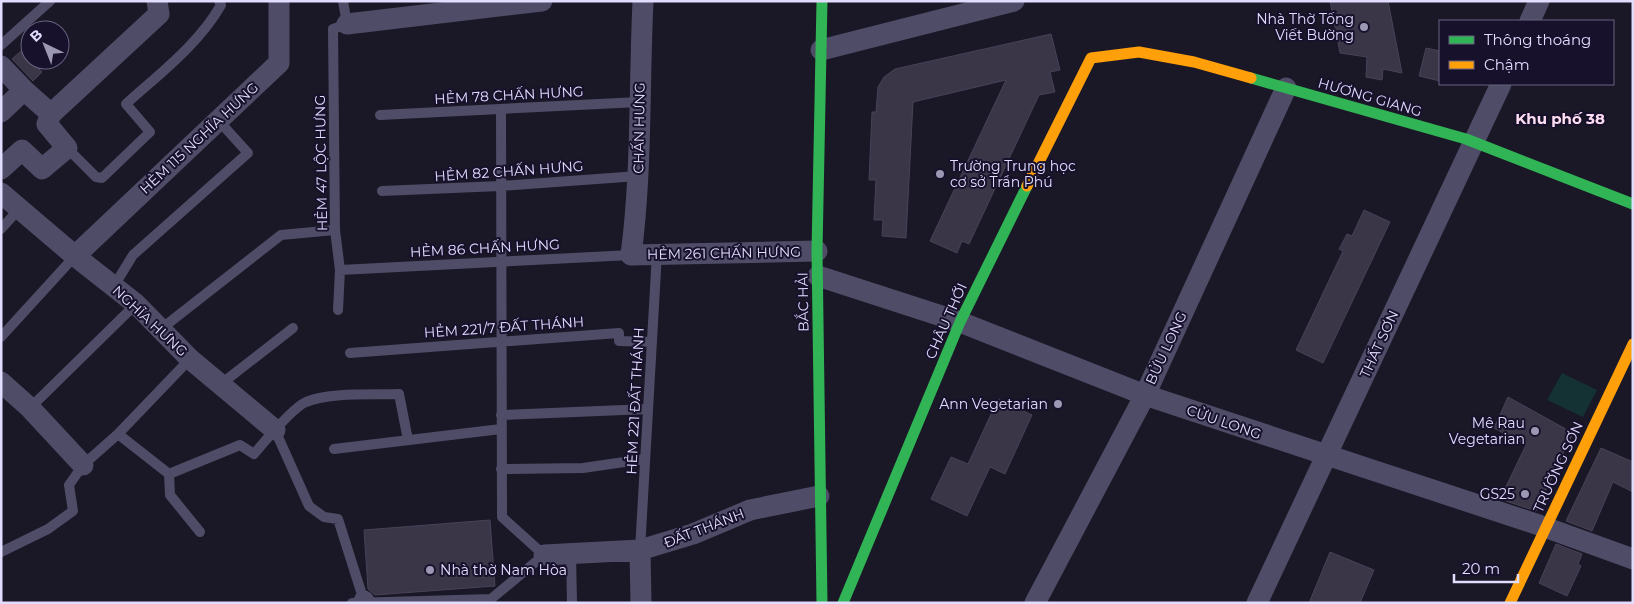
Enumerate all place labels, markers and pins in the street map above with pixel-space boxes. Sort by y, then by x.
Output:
place label: Nhà Thờ Tống Viết Bường [1256,10,1354,44]
marker: Nhà Thờ Tống Viết Bường [1358,21,1370,33]
place label: Trường Trung học cơ sở Trần Phú [950,157,1076,191]
marker: Trường Trung học cơ sở Trần Phú [934,168,946,180]
place label: Ann Vegetarian [939,395,1048,413]
marker: Ann Vegetarian [1052,398,1064,410]
place label: Mê Rau Vegetarian [1449,414,1525,448]
marker: Mê Rau Vegetarian [1529,425,1541,437]
place label: GS25 [1480,485,1515,503]
marker: GS25 [1519,488,1531,500]
place label: Nhà thờ Nam Hòa [440,561,567,579]
marker: Nhà thờ Nam Hòa [424,564,436,576]

